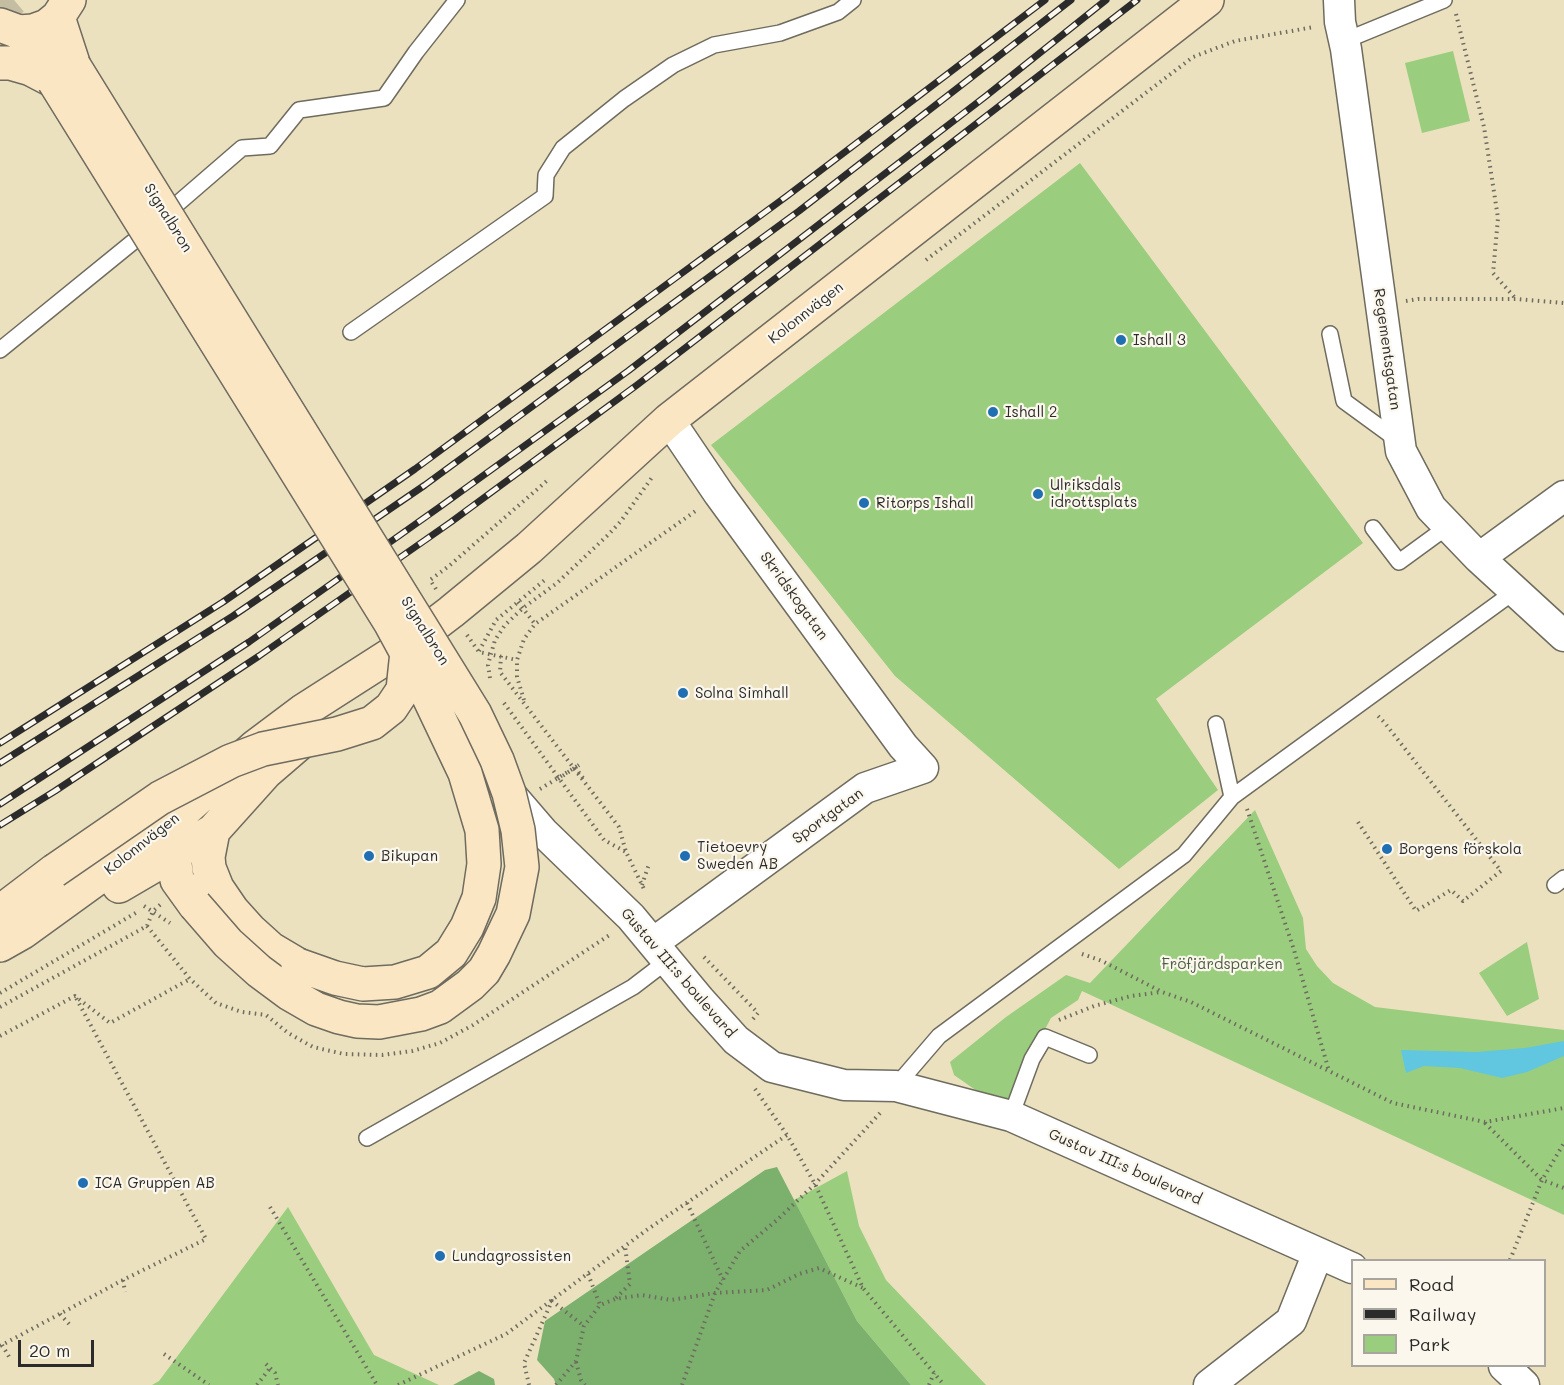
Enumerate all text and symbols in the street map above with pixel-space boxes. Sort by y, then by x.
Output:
street label: Signalbron [140,180,196,256]
street label: Kolonnvägen [765,278,847,348]
street label: Regementsgatan [1370,287,1404,411]
place label: Ishall 3 [1133,331,1186,349]
marker: Ishall 3 [1114,333,1128,347]
place label: Ishall 2 [1005,403,1057,421]
marker: Ishall 2 [986,405,1000,419]
place label: Ulriksdals idrottsplats [1050,476,1137,511]
marker: Ulriksdals idrottsplats [1031,487,1045,501]
place label: Ritorps Ishall [876,494,974,512]
marker: Ritorps Ishall [857,496,871,510]
street label: Skridskogatan [756,548,832,644]
street label: Signalbron [397,593,453,669]
place label: Solna Simhall [695,684,789,702]
marker: Solna Simhall [676,686,690,700]
street label: Sportgatan [789,784,867,848]
street label: Kolonnvägen [101,809,183,879]
place label: Tietoevry Sweden AB [697,838,778,873]
place label: Borgens förskola [1399,840,1522,858]
marker: Borgens förskola [1380,842,1394,856]
place label: Bikupan [381,847,438,865]
marker: Bikupan [362,849,376,863]
marker: Tietoevry Sweden AB [678,849,692,863]
street label: Gustav III:s boulevard [617,905,739,1041]
park label: Fröfjärdsparken [1161,955,1283,973]
street label: Gustav III:s boulevard [1046,1125,1204,1209]
place label: ICA Gruppen AB [95,1174,215,1192]
marker: ICA Gruppen AB [76,1176,90,1190]
place label: Lundagrossisten [452,1247,571,1265]
marker: Lundagrossisten [433,1249,447,1263]
legend [1351,1259,1546,1367]
text: Road [1409,1272,1454,1296]
text: Railway [1409,1302,1476,1326]
scale bar [21,1328,98,1366]
text: Park [1409,1332,1450,1356]
text: 20 m [29,1338,70,1362]

